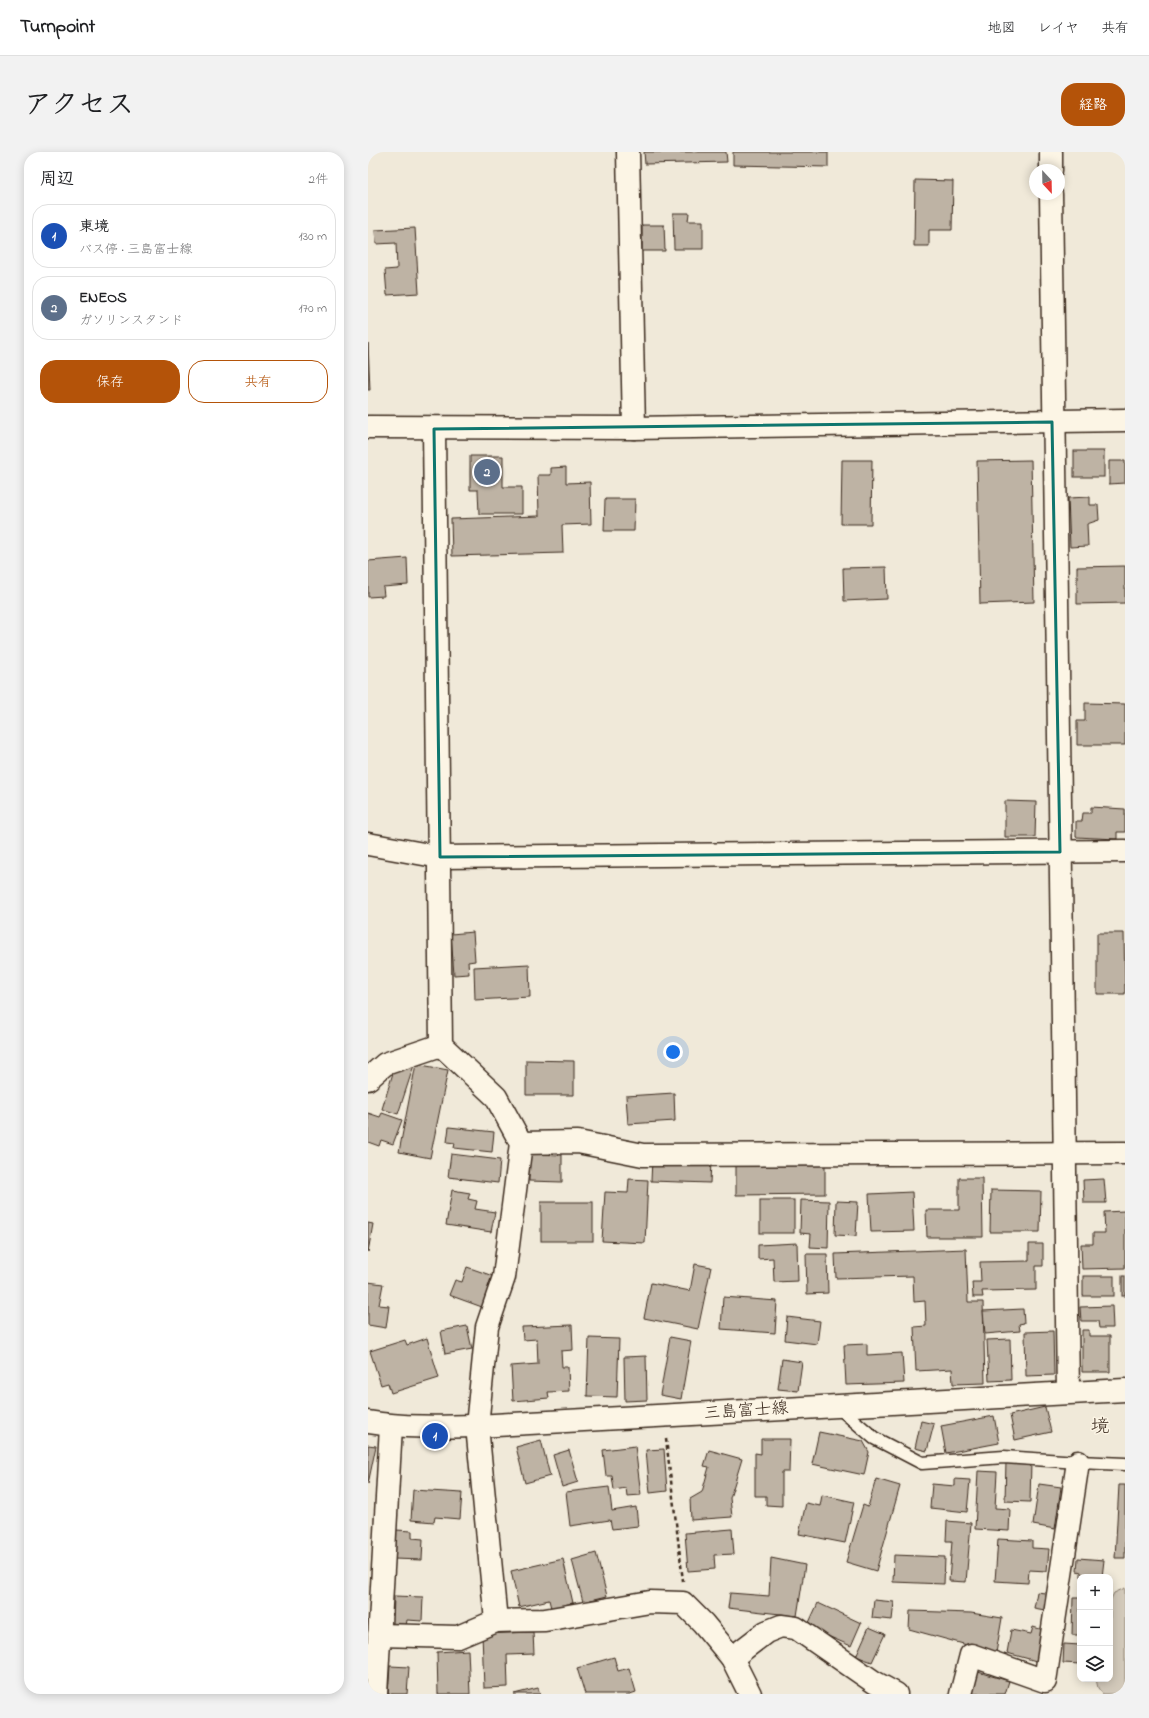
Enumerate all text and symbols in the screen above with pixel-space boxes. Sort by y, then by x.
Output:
text: Turnpoint [20,14,95,41]
text: 地図 [988,18,1016,39]
text: レイヤ [1038,18,1079,39]
text: 共有 [1101,18,1129,39]
button: 経路 [1061,83,1125,126]
text: アクセス [24,86,134,127]
north arrow [1029,164,1065,200]
text: 周辺 [40,167,74,192]
text: 2件 [309,170,328,189]
text: 東境 [79,216,109,238]
text: 1 [52,227,56,246]
text: 130 m [299,227,327,246]
text: バス停 · 三島富士線 [79,240,192,259]
text: ENEOS [79,287,127,309]
text: 2 [51,299,57,318]
text: 170 m [299,299,327,318]
text: ガソリンスタンド [79,311,183,330]
button: 保存 [40,360,180,403]
button: 共有 [188,360,328,403]
pin: 2 [474,457,500,487]
your location [663,1042,683,1062]
street label: 三島富士線 [703,1396,789,1426]
district label: 境 [1090,1414,1110,1441]
pin: 1 [422,1421,448,1451]
map controls [1077,1574,1113,1682]
button: + [1077,1574,1113,1610]
button: − [1077,1610,1113,1646]
button: layers [1077,1646,1113,1682]

